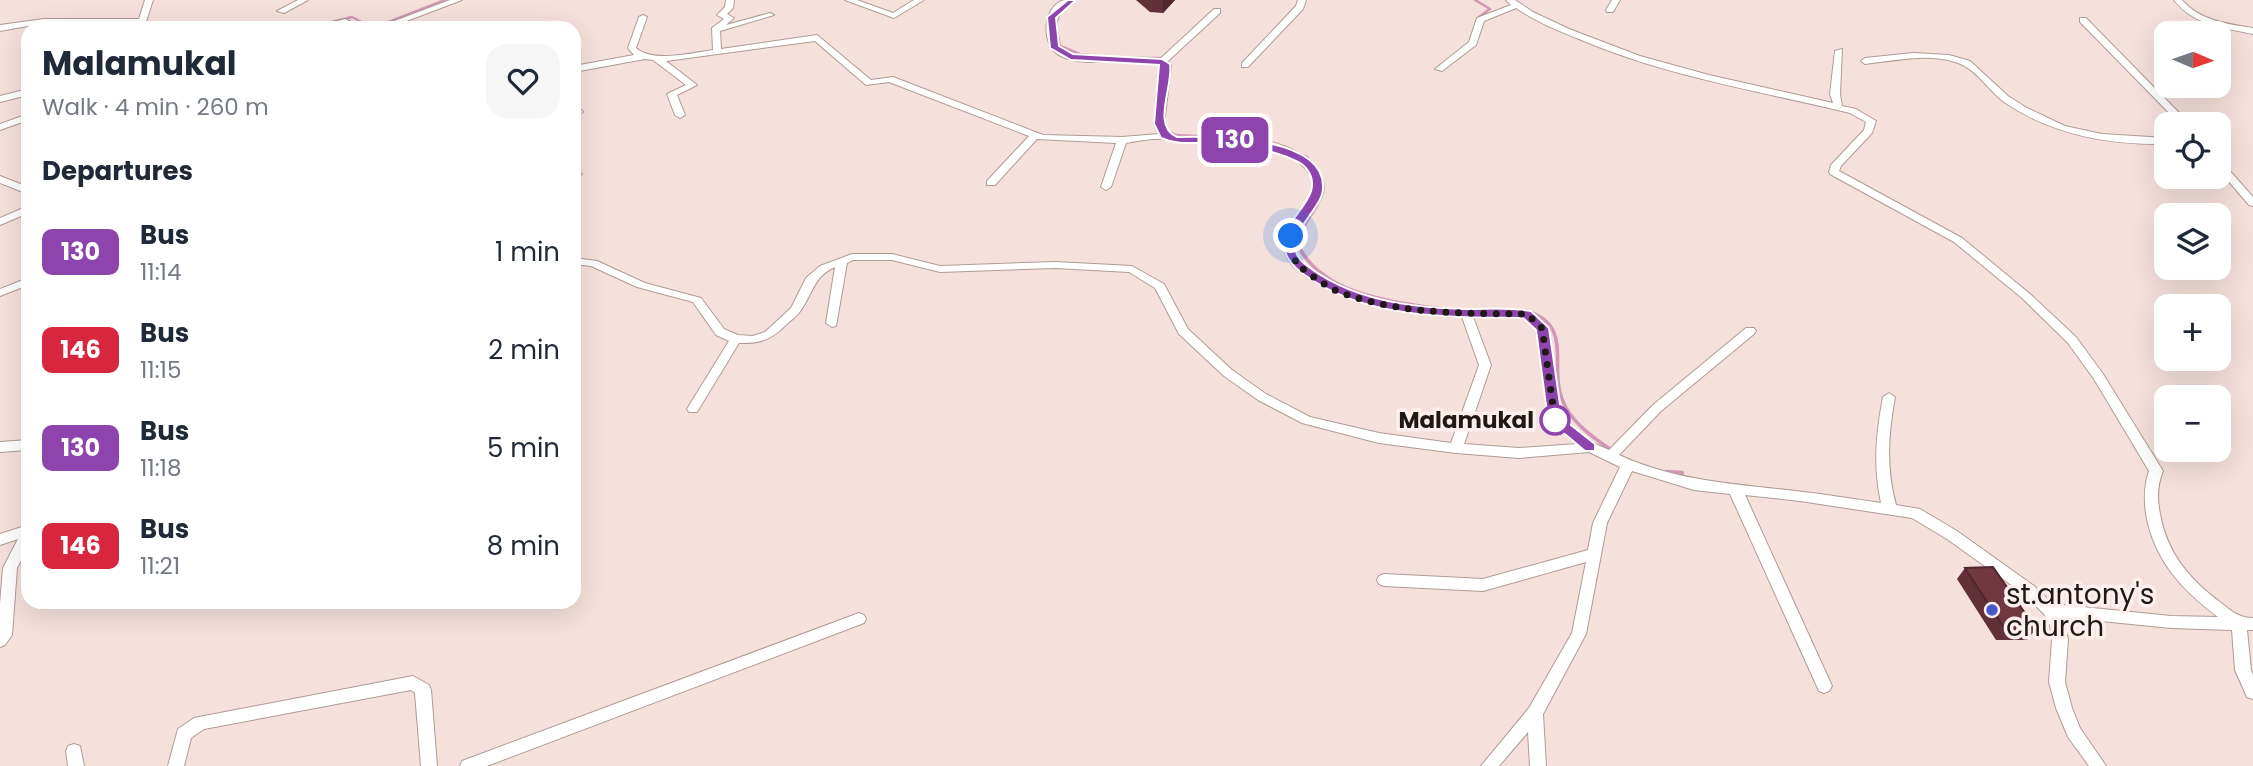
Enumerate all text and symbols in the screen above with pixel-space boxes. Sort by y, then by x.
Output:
north arrow [2154,21,2231,98]
map controls [2154,21,2231,462]
text: Malamukal [42,40,237,87]
button: heart [486,44,560,118]
text: Walk · 4 min · 260 m [42,91,269,123]
button: locate [2154,112,2231,189]
line badge: 130 [1195,117,1275,163]
text: 130 [1215,123,1255,156]
text: Departures [42,153,193,189]
button: layers [2154,203,2231,280]
text: Bus [140,217,189,253]
your location [1273,218,1308,253]
text: 1 min [495,234,560,270]
text: 130 [61,235,100,268]
text: 11:14 [140,256,181,288]
button: + [2154,294,2231,371]
text: Bus [140,315,189,351]
text: 2 min [488,332,560,368]
text: 146 [60,333,101,366]
text: 11:15 [140,354,181,386]
button: − [2154,385,2231,462]
place label: Malamukal [1398,404,1534,436]
marker: Malamukal [1540,405,1570,435]
text: Bus [140,413,189,449]
text: 5 min [487,430,560,466]
text: 130 [61,431,100,464]
text: 11:18 [140,452,182,484]
text: Bus [140,511,189,547]
text: 8 min [487,528,560,564]
text: 146 [60,529,101,562]
text: 11:21 [140,550,180,582]
place label: st.antony's church [2006,575,2154,646]
marker: st.antony's church [1984,602,2000,618]

